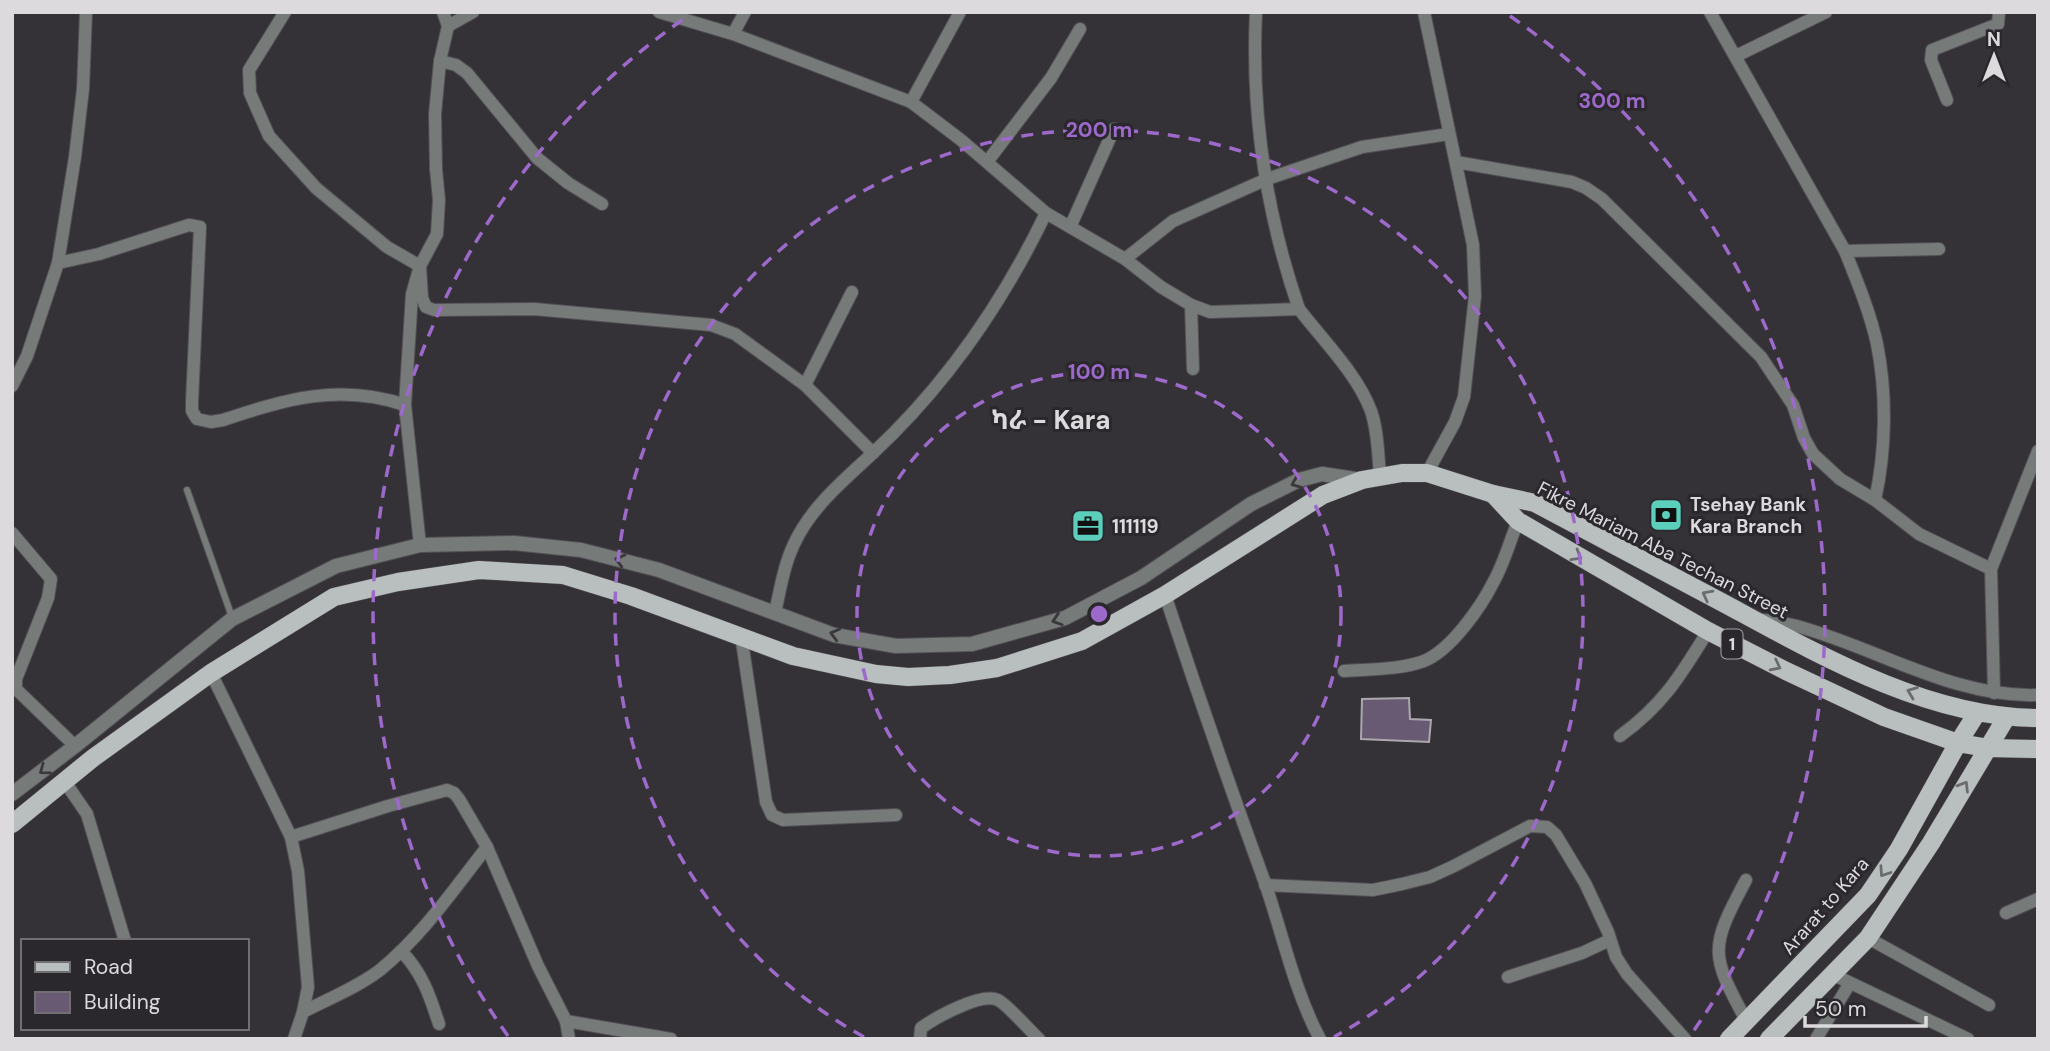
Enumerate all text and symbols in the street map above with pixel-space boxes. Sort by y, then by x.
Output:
north arrow [1959,21,2029,91]
text: N [1987,27,2001,52]
text: 300 m [1579,87,1645,115]
text: 200 m [1066,116,1132,144]
text: 100 m [1068,358,1130,386]
district label: ካራ - Kara [991,403,1111,437]
one-way arrow [1291,474,1303,488]
street label: Fikre Mariam Aba Techan Street [1533,476,1793,624]
place label: Tsehay Bank Kara Branch [1690,492,1806,539]
bank icon: Tsehay Bank Kara Branch [1647,496,1685,534]
office icon: 111119 [1069,507,1107,545]
place label: 111119 [1112,514,1159,539]
one-way arrow [1570,547,1583,560]
one-way arrow [614,554,626,568]
one-way arrow [1702,590,1714,603]
centre of rings [1087,602,1111,626]
one-way arrow [1052,611,1064,626]
one-way arrow [829,628,841,642]
road number: 1 [1722,630,1742,658]
one-way arrow [1769,658,1781,672]
one-way arrow [1907,687,1919,701]
one-way arrow [39,762,52,774]
one-way arrow [1956,781,1969,794]
street label: Ararat to Kara [1776,852,1874,960]
one-way arrow [1880,864,1892,877]
legend [21,939,248,1030]
text: Road [84,953,133,981]
scale bar [1805,984,1926,1028]
text: Building [84,988,161,1016]
text: 50 m [1815,995,1866,1023]

